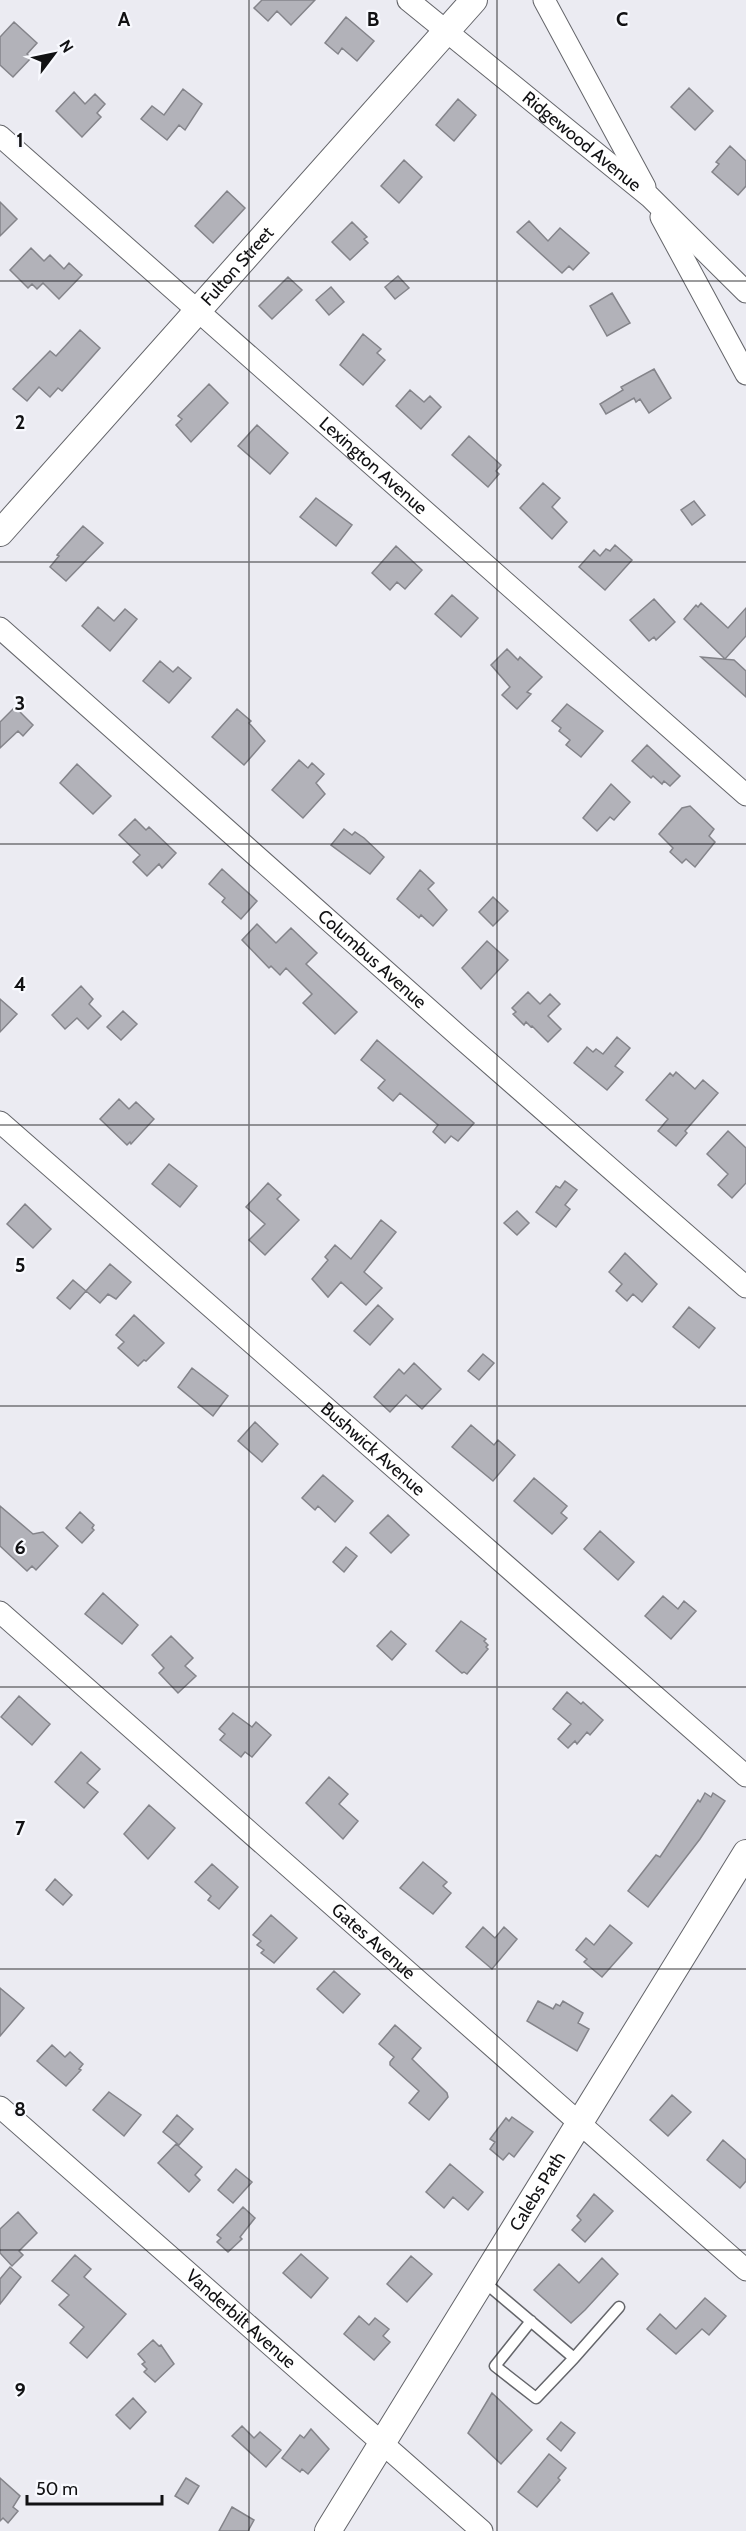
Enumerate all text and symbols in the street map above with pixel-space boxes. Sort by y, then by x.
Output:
text: A [118,7,131,31]
text: B [367,7,379,31]
text: C [616,7,628,31]
north arrow [24,24,84,84]
text: N [55,36,77,56]
street label: Ridgewood Avenue [518,87,646,196]
text: 1 [16,128,24,152]
street label: Fulton Street [196,222,278,310]
text: 2 [15,410,25,434]
street label: Lexington Avenue [315,412,432,519]
text: 3 [15,691,25,715]
street label: Columbus Avenue [313,905,431,1013]
text: 4 [14,972,26,996]
text: 5 [15,1253,25,1277]
street label: Bushwick Avenue [316,1397,430,1501]
text: 6 [14,1535,26,1559]
text: 7 [15,1816,26,1840]
street label: Gates Avenue [327,1899,420,1984]
text: 8 [14,2097,26,2121]
street label: Calebs Path [505,2148,570,2235]
street label: Vanderbilt Avenue [182,2265,301,2373]
text: 9 [14,2378,26,2402]
scale bar [27,2468,162,2506]
text: 50 m [36,2478,78,2500]

